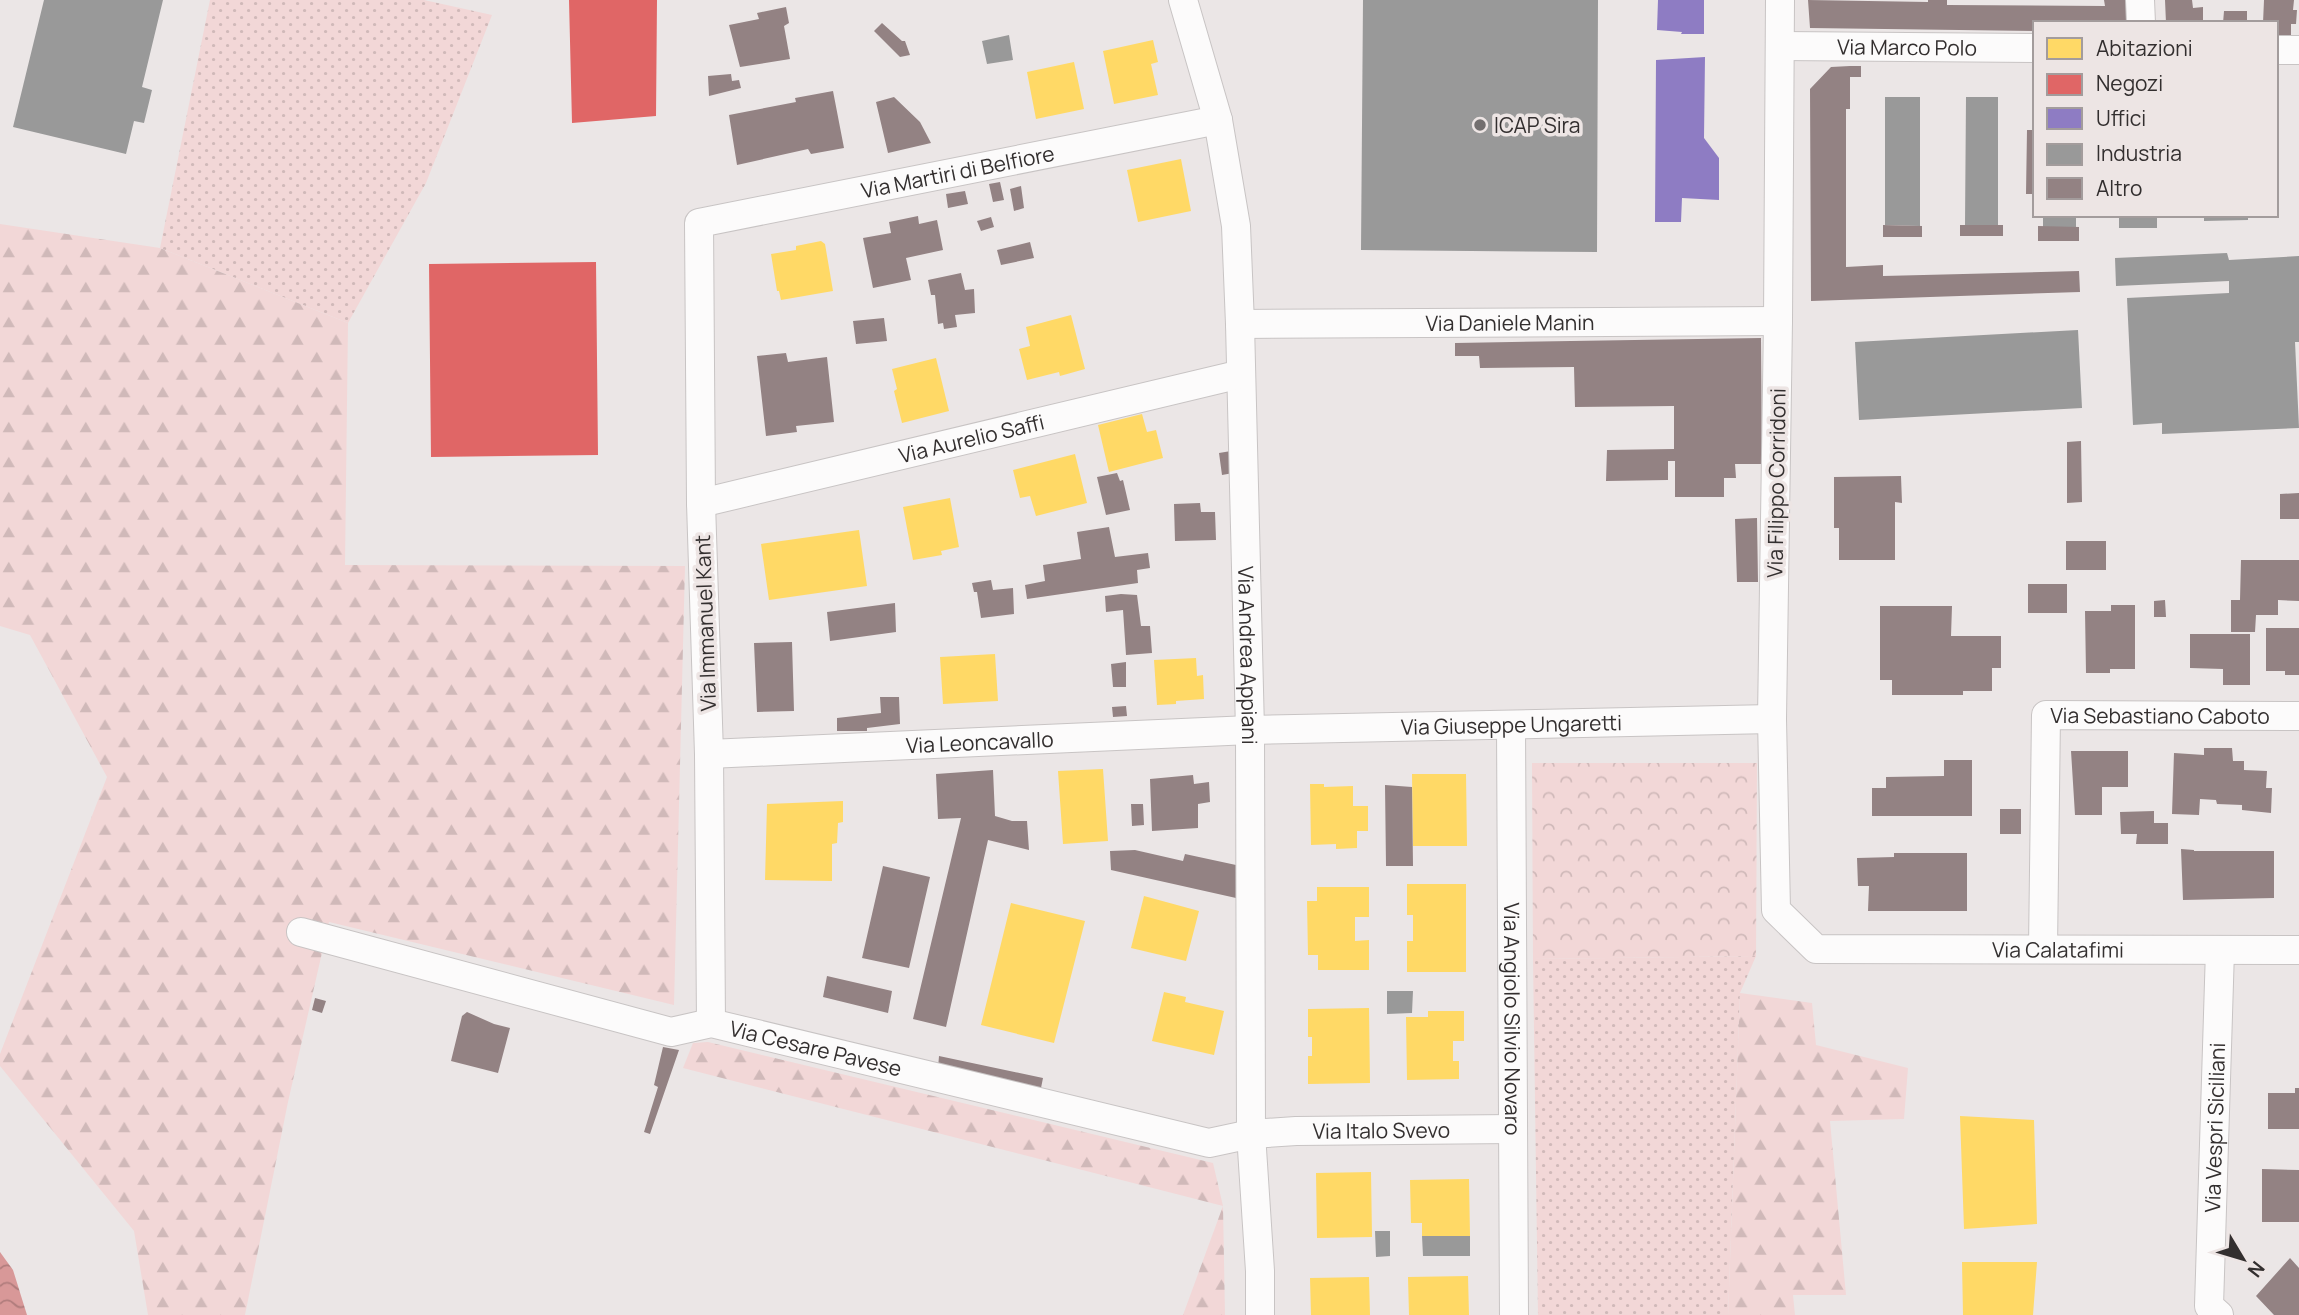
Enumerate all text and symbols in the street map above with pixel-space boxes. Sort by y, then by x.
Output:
legend [2033,21,2278,217]
street label: Via Marco Polo [1837,32,1977,62]
text: Abitazioni [2096,34,2193,62]
text: Negozi [2096,69,2163,97]
text: Uffici [2096,104,2146,132]
place label: ICAP Sira [1494,111,1580,139]
marker: ICAP Sira [1472,117,1488,133]
street label: Via Martiri di Belfiore [859,139,1057,204]
text: Industria [2096,139,2182,167]
text: Altro [2096,174,2142,202]
street label: Via Daniele Manin [1425,308,1595,337]
street label: Via Filippo Corridoni [1760,388,1792,578]
street label: Via Aurelio Saffi [896,408,1047,469]
street label: Via Immanuel Kant [688,534,722,712]
street label: Via Andrea Appiani [1232,566,1264,745]
street label: Via Sebastiano Caboto [2050,701,2270,730]
street label: Via Giuseppe Ungaretti [1401,708,1622,741]
street label: Via Leoncavallo [905,725,1054,759]
street label: Via Angiolo Silvio Novaro [1498,902,1527,1136]
street label: Via Calatafimi [1992,935,2124,964]
street label: Via Cesare Pavese [727,1014,905,1082]
street label: Via Vespri Siciliani [2198,1042,2231,1213]
street label: Via Italo Svevo [1313,1116,1450,1145]
north arrow [2208,1224,2278,1294]
text: N [2242,1256,2271,1283]

